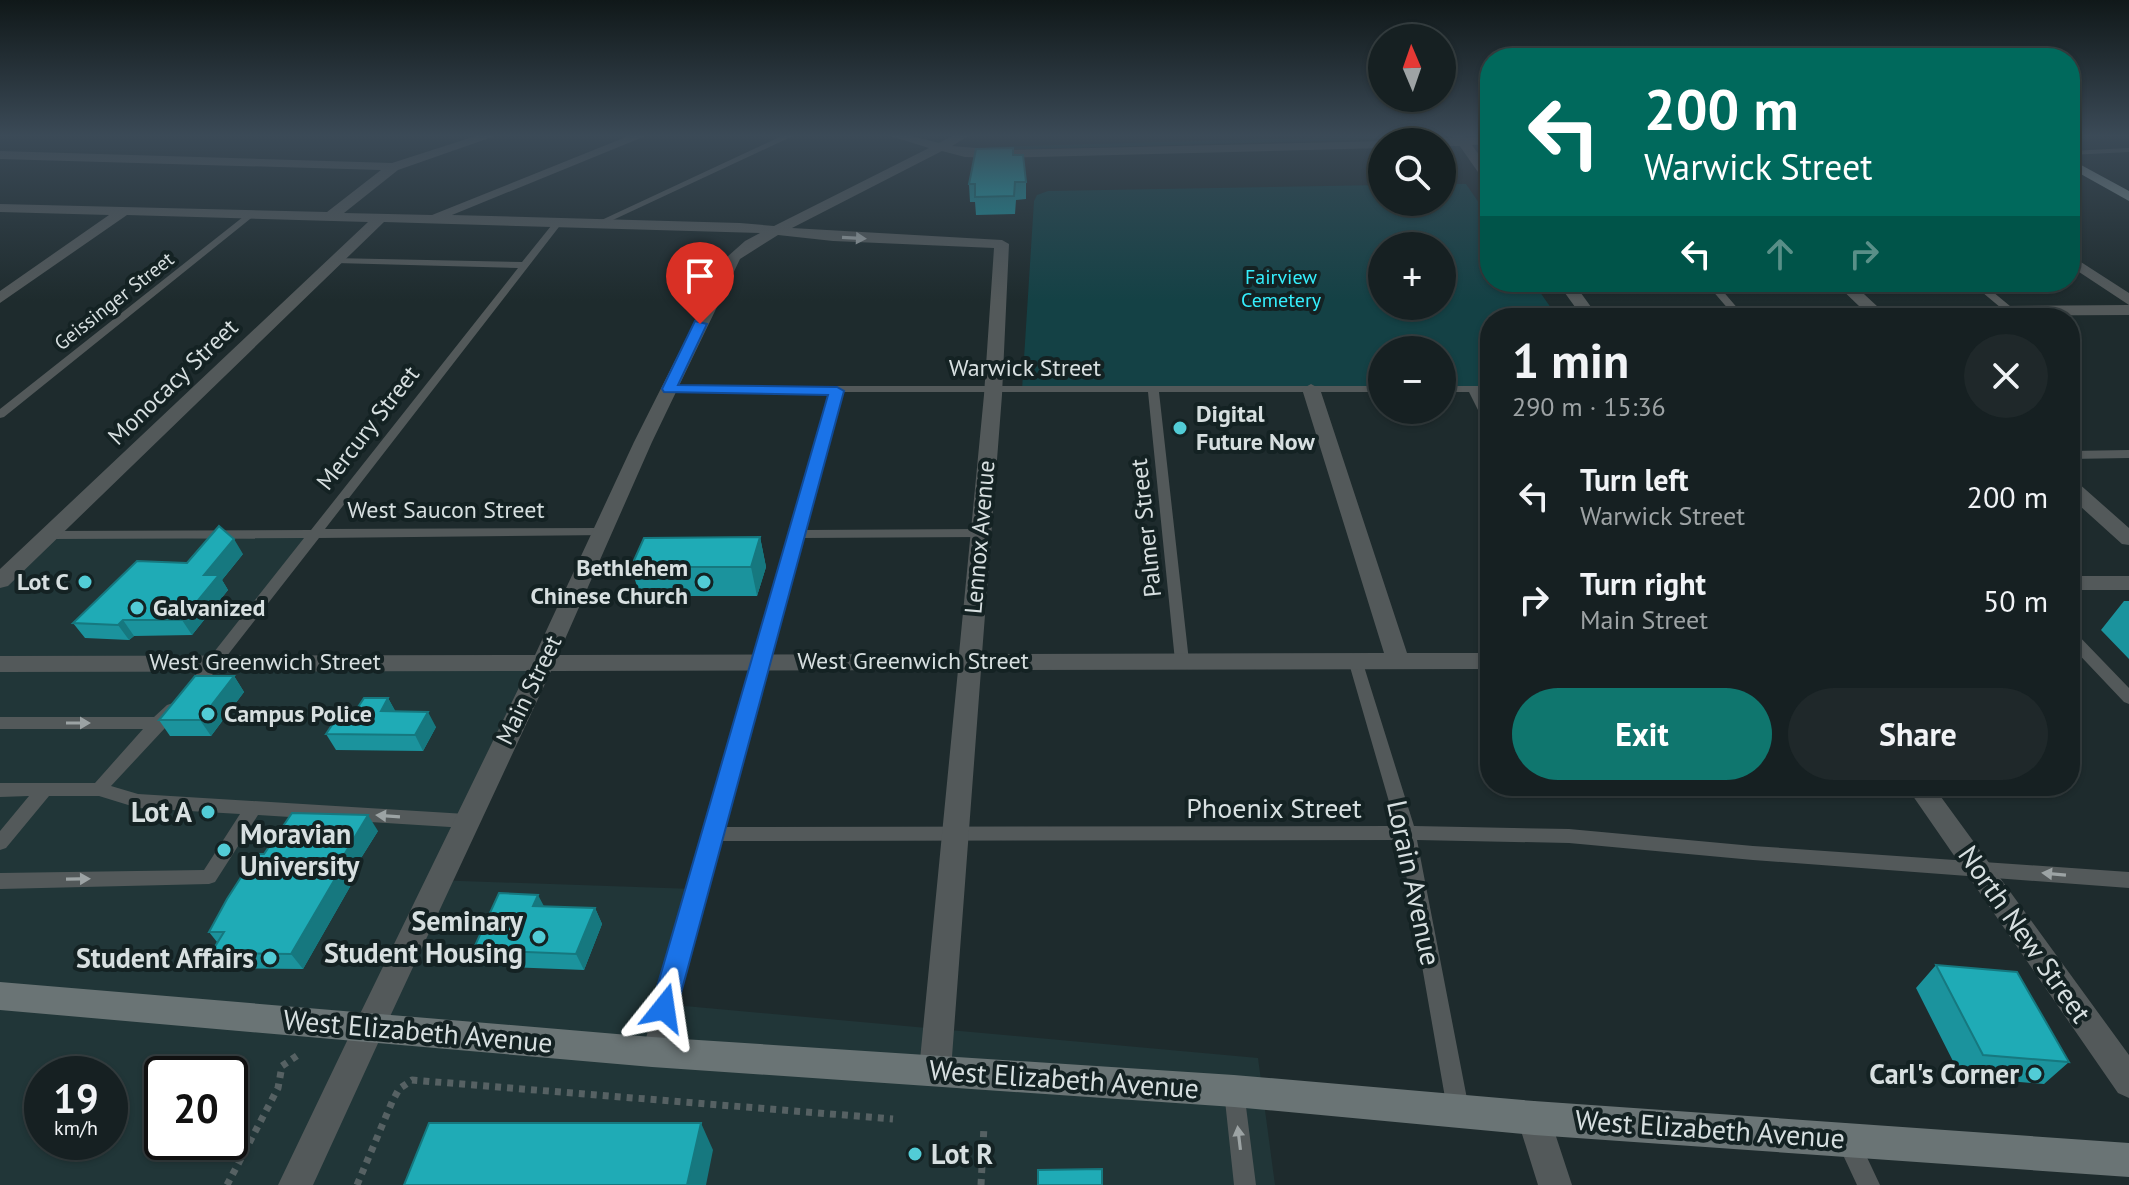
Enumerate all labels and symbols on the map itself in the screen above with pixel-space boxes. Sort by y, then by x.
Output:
north arrow [1368,24,1456,112]
one-way arrow [842,232,867,245]
pin [666,242,734,324]
street label: Geissinger Street [49,246,179,356]
park label: Fairview Cemetery [1241,264,1322,313]
street label: Monocacy Street [101,312,244,452]
street label: Warwick Street [949,352,1101,383]
street label: Mercury Street [309,359,426,496]
place label: Digital Future Now [1196,398,1316,457]
marker: Digital Future Now [1171,419,1189,437]
street label: Palmer Street [1123,457,1168,599]
street label: Lennox Avenue [957,459,1002,615]
street label: West Saucon Street [347,494,545,525]
place label: Bethlehem Chinese Church [530,552,688,611]
place label: Lot C [17,566,69,597]
marker: Lot C [76,573,94,591]
marker: Bethlehem Chinese Church [695,573,713,591]
place label: Galvanized [153,592,265,623]
marker: Galvanized [128,599,146,617]
street label: Main Street [489,630,568,750]
street label: West Greenwich Street [797,645,1029,676]
street label: West Greenwich Street [149,646,381,677]
place label: Campus Police [224,698,372,729]
marker: Campus Police [199,705,217,723]
one-way arrow [66,717,91,729]
street label: Phoenix Street [1186,789,1362,826]
place label: Lot A [131,793,192,830]
street label: Lorain Avenue [1379,797,1450,969]
marker: Lot A [199,803,217,821]
one-way arrow [375,809,400,822]
place label: Moravian University [240,815,360,884]
street label: North New Street [1951,838,2101,1030]
marker: Moravian University [215,841,233,859]
one-way arrow [2041,867,2066,880]
one-way arrow [66,873,91,886]
place label: Seminary Student Housing [324,902,524,971]
marker: Seminary Student Housing [530,928,548,946]
place label: Student Affairs [76,939,254,976]
marker: Student Affairs [261,949,279,967]
position arrow [622,966,706,1050]
street label: West Elizabeth Avenue [282,1000,554,1061]
street label: West Elizabeth Avenue [928,1051,1200,1106]
place label: Carl's Corner [1869,1055,2019,1092]
speed limit sign: 20 [144,1056,248,1160]
marker: Carl's Corner [2026,1065,2044,1083]
street label: West Elizabeth Avenue [1574,1101,1846,1156]
one-way arrow [1233,1125,1246,1150]
place label: Lot R [931,1135,993,1172]
marker: Lot R [906,1145,924,1163]

